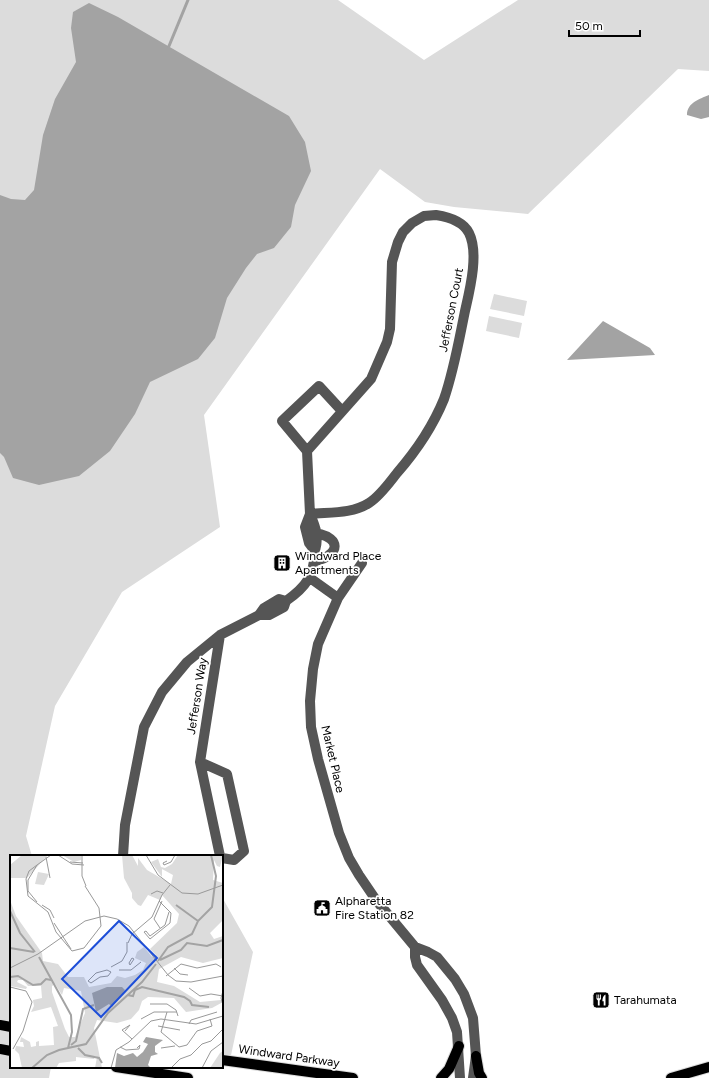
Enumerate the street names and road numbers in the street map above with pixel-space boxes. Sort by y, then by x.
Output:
street label: Jefferson Court [436,266,466,353]
street label: Jefferson Way [184,656,210,735]
street label: Market Place [318,724,348,795]
street label: Windward Parkway [238,1042,341,1070]

